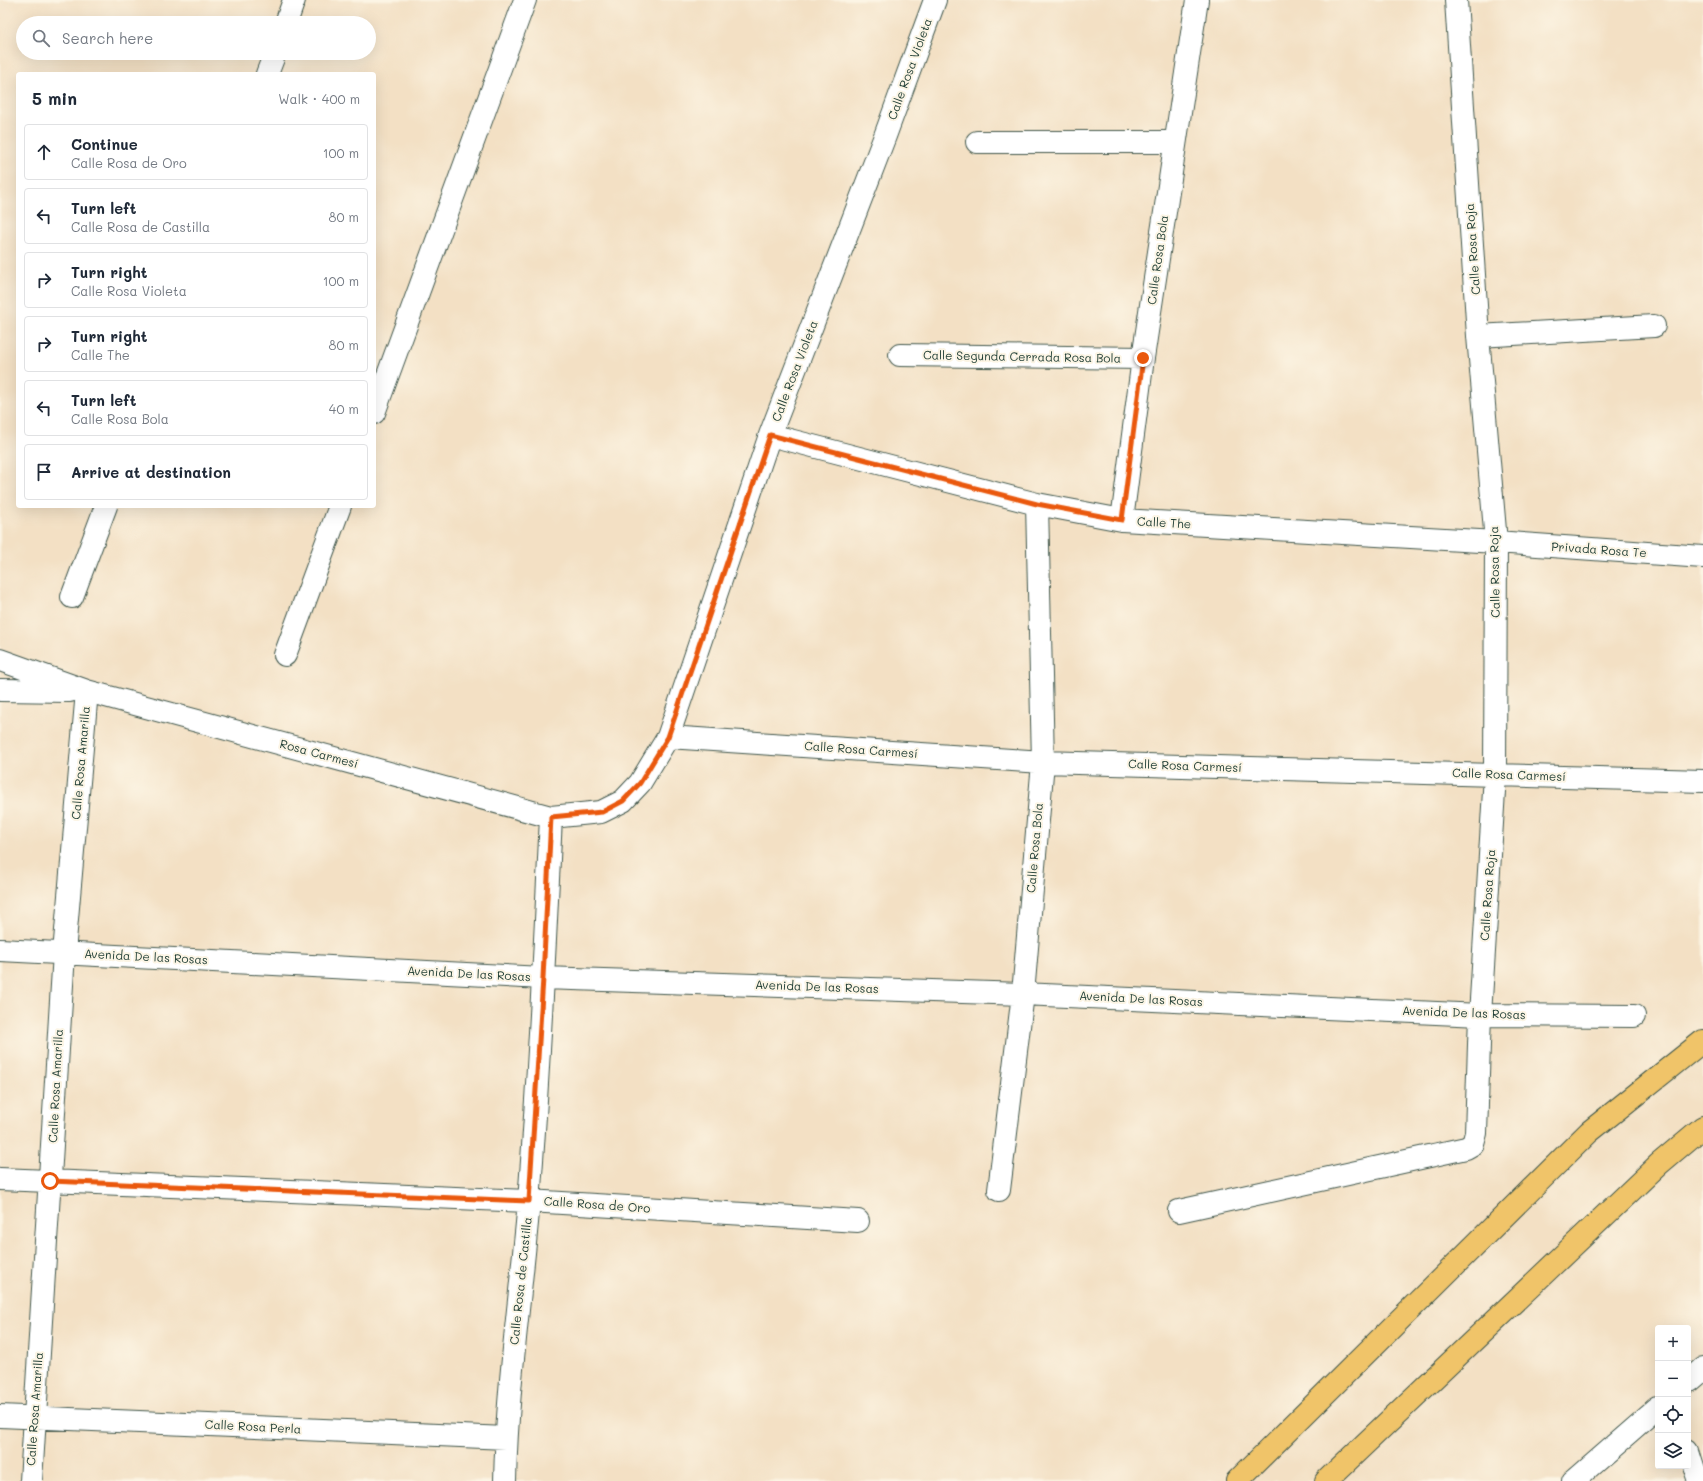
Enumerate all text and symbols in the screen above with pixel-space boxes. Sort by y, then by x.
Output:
search box [16,16,376,60]
street label: Calle Rosa Violeta [883,16,935,122]
icon: search [30,27,52,49]
text: Search here [62,28,153,48]
text: 5 min [32,87,77,109]
text: Walk · 400 m [278,90,360,107]
text: Continue [71,134,138,154]
icon: ahead [33,141,55,163]
text: 100 m [323,144,359,161]
text: Calle Rosa de Oro [71,154,187,171]
text: Turn left [71,198,136,218]
street label: Calle Rosa Roja [1461,203,1483,295]
icon: left [33,205,55,227]
text: 80 m [329,208,359,225]
street label: Calle Rosa Bola [1143,214,1171,306]
text: Calle Rosa de Castilla [71,218,210,235]
text: Turn right [71,262,148,282]
icon: right [33,269,55,291]
text: 100 m [323,272,359,289]
text: Calle Rosa Violeta [71,282,187,299]
street label: Calle Rosa Violeta [767,318,821,423]
text: Turn right [71,326,148,346]
icon: right [33,333,55,355]
text: 80 m [329,336,359,353]
text: Calle The [71,346,130,363]
street label: Calle Segunda Cerrada Rosa Bola [923,346,1121,366]
route end [1134,349,1152,367]
text: Turn left [71,390,136,410]
icon: left [33,397,55,419]
text: 40 m [329,400,359,417]
text: Calle Rosa Bola [71,410,169,427]
icon: arrive [33,461,55,483]
text: Arrive at destination [71,462,231,482]
street label: Calle The [1137,513,1192,531]
street label: Calle Rosa Roja [1485,526,1503,618]
street label: Privada Rosa Te [1551,538,1647,560]
street label: Calle Rosa Amarilla [67,706,93,820]
street label: Rosa Carmesí [278,735,360,771]
street label: Calle Rosa Carmesí [804,737,919,761]
street label: Calle Rosa Carmesí [1128,755,1242,775]
street label: Calle Rosa Carmesí [1452,764,1566,784]
street label: Calle Rosa Bola [1022,802,1046,894]
street label: Calle Rosa Roja [1476,849,1498,941]
street label: Avenida De las Rosas [84,945,208,967]
street label: Avenida De las Rosas [407,962,531,984]
street label: Avenida De las Rosas [755,976,879,996]
street label: Avenida De las Rosas [1079,987,1203,1009]
street label: Avenida De las Rosas [1402,1002,1526,1022]
street label: Calle Rosa Amarilla [44,1029,66,1143]
route start [41,1172,59,1190]
street label: Calle Rosa de Oro [543,1192,651,1216]
street label: Calle Rosa de Castilla [505,1216,535,1346]
map controls [1655,1325,1691,1469]
button: + [1655,1325,1691,1361]
street label: Calle Rosa Amarilla [22,1352,46,1466]
button: − [1655,1361,1691,1397]
button: locate [1655,1397,1691,1433]
street label: Calle Rosa Perla [204,1415,302,1437]
button: layers [1655,1433,1691,1469]

